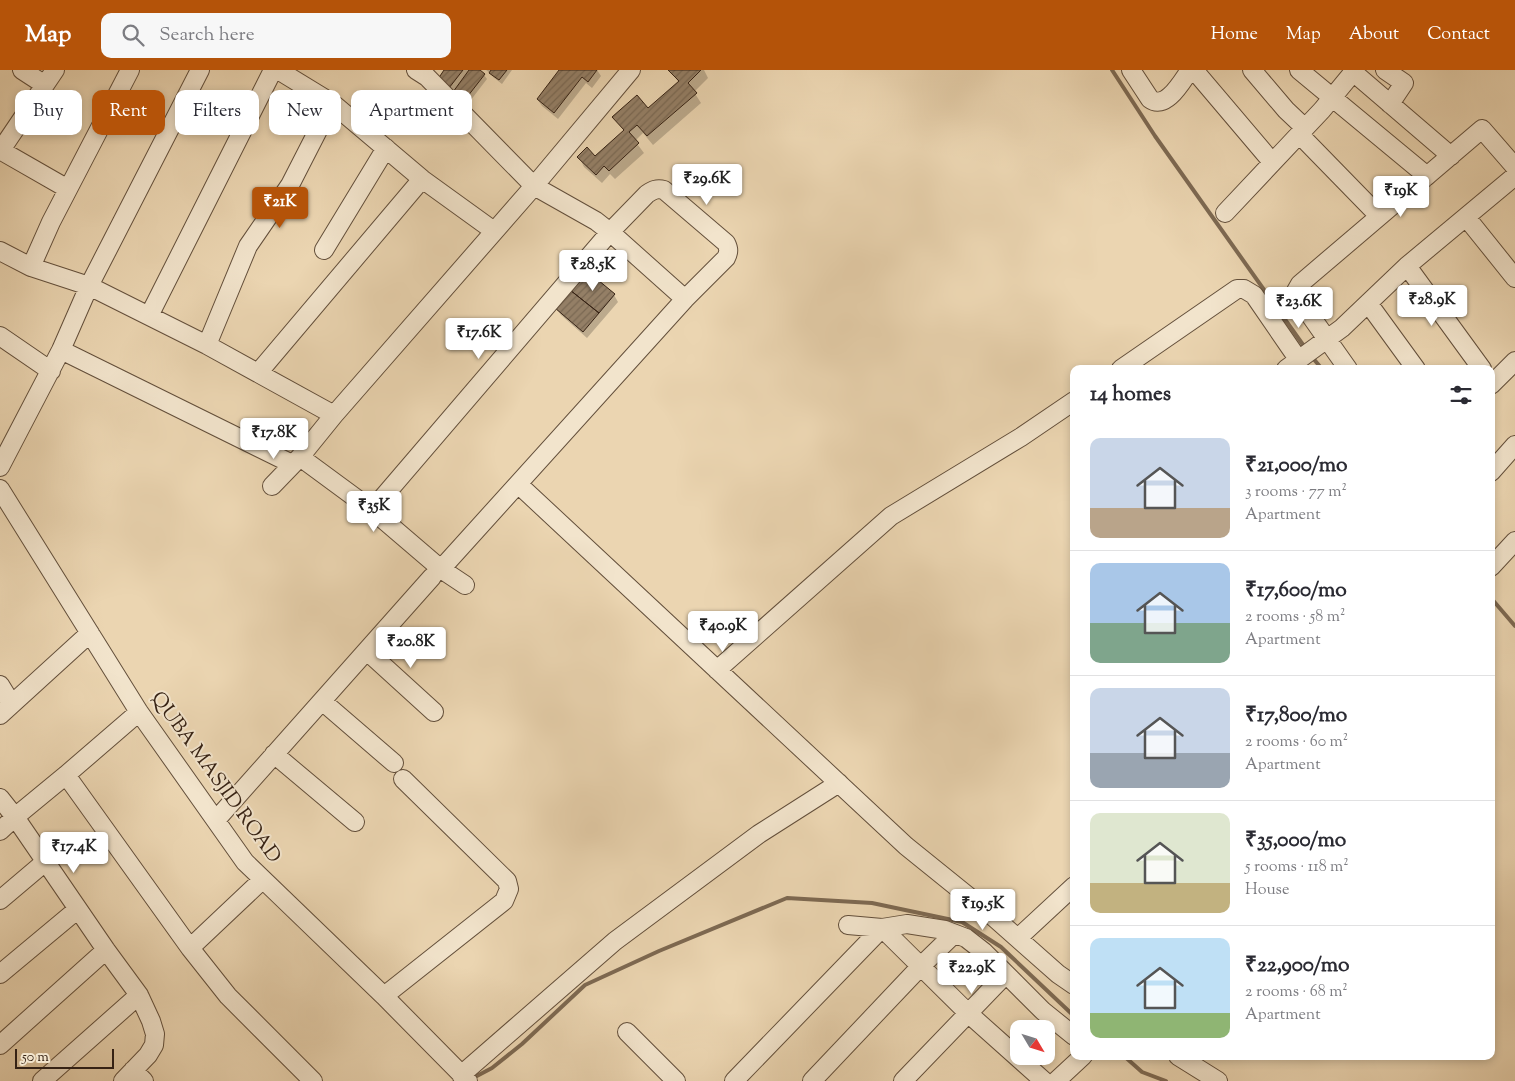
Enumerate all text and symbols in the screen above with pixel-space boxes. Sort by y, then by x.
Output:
search box [101,13,451,58]
text: Map [25,18,71,52]
icon: search [119,21,147,49]
text: Search here [159,22,255,49]
text: Home [1211,22,1258,48]
text: Map [1286,22,1321,48]
text: About [1349,22,1399,48]
text: Contact [1427,22,1490,48]
chip: Buy [15,90,82,135]
chip: Rent [92,90,165,135]
chip: Filters [175,90,259,135]
chip: New [269,90,341,135]
chip: Apartment [351,90,472,135]
pin: ₹29.6K [666,164,748,206]
text: ₹29.6K [683,168,731,191]
pin: ₹19K [1371,176,1431,218]
text: ₹19K [1384,180,1418,203]
pin: ₹21K [250,186,310,229]
text: ₹21K [263,191,297,214]
pin: ₹28.5K [552,250,634,292]
text: ₹28.5K [570,254,616,277]
pin: ₹28.9K [1391,284,1473,327]
pin: ₹23.6K [1258,286,1340,329]
text: ₹28.9K [1408,289,1456,312]
text: ₹23.6K [1276,291,1322,314]
pin: ₹17.6K [438,318,520,360]
text: ₹17.6K [456,322,502,345]
text: 14 homes [1090,380,1171,410]
icon: filters [1447,381,1475,409]
pin: ₹17.8K [233,418,315,460]
text: ₹17.8K [251,422,297,445]
text: ₹21,000/mo [1245,451,1347,481]
icon: home [1130,458,1190,518]
text: 3 rooms · 77 m² [1245,481,1347,504]
pin: ₹35K [344,490,404,533]
text: ₹35K [358,495,390,518]
text: Apartment [1245,504,1321,527]
text: ₹17,600/mo [1245,576,1347,606]
icon: home [1130,583,1190,643]
text: 2 rooms · 58 m² [1245,606,1345,629]
pin: ₹40.9K [682,610,764,653]
text: ₹40.9K [699,615,747,638]
pin: ₹20.8K [370,626,452,669]
text: Apartment [1245,629,1321,652]
text: ₹20.8K [387,631,435,654]
street label: QUBA MASJID ROAD [143,686,287,870]
text: ₹17,800/mo [1245,701,1347,731]
icon: home [1130,708,1190,768]
text: 2 rooms · 60 m² [1245,731,1348,754]
text: Apartment [1245,754,1321,777]
text: ₹35,000/mo [1245,826,1346,856]
pin: ₹17.4K [33,832,115,874]
icon: home [1130,833,1190,893]
text: ₹17.4K [51,836,97,859]
text: 5 rooms · 118 m² [1245,856,1349,879]
text: House [1245,879,1289,902]
pin: ₹19.5K [942,888,1024,931]
text: ₹19.5K [961,893,1005,916]
text: ₹22,900/mo [1245,951,1349,981]
pin: ₹22.9K [931,952,1013,995]
text: ₹22.9K [948,957,996,980]
icon: home [1130,958,1190,1018]
text: 2 rooms · 68 m² [1245,981,1348,1004]
text: Apartment [1245,1004,1321,1027]
north arrow [1010,1020,1055,1065]
map controls [1010,1020,1055,1065]
scale bar [15,1046,114,1069]
text: 50 m [22,1048,49,1068]

